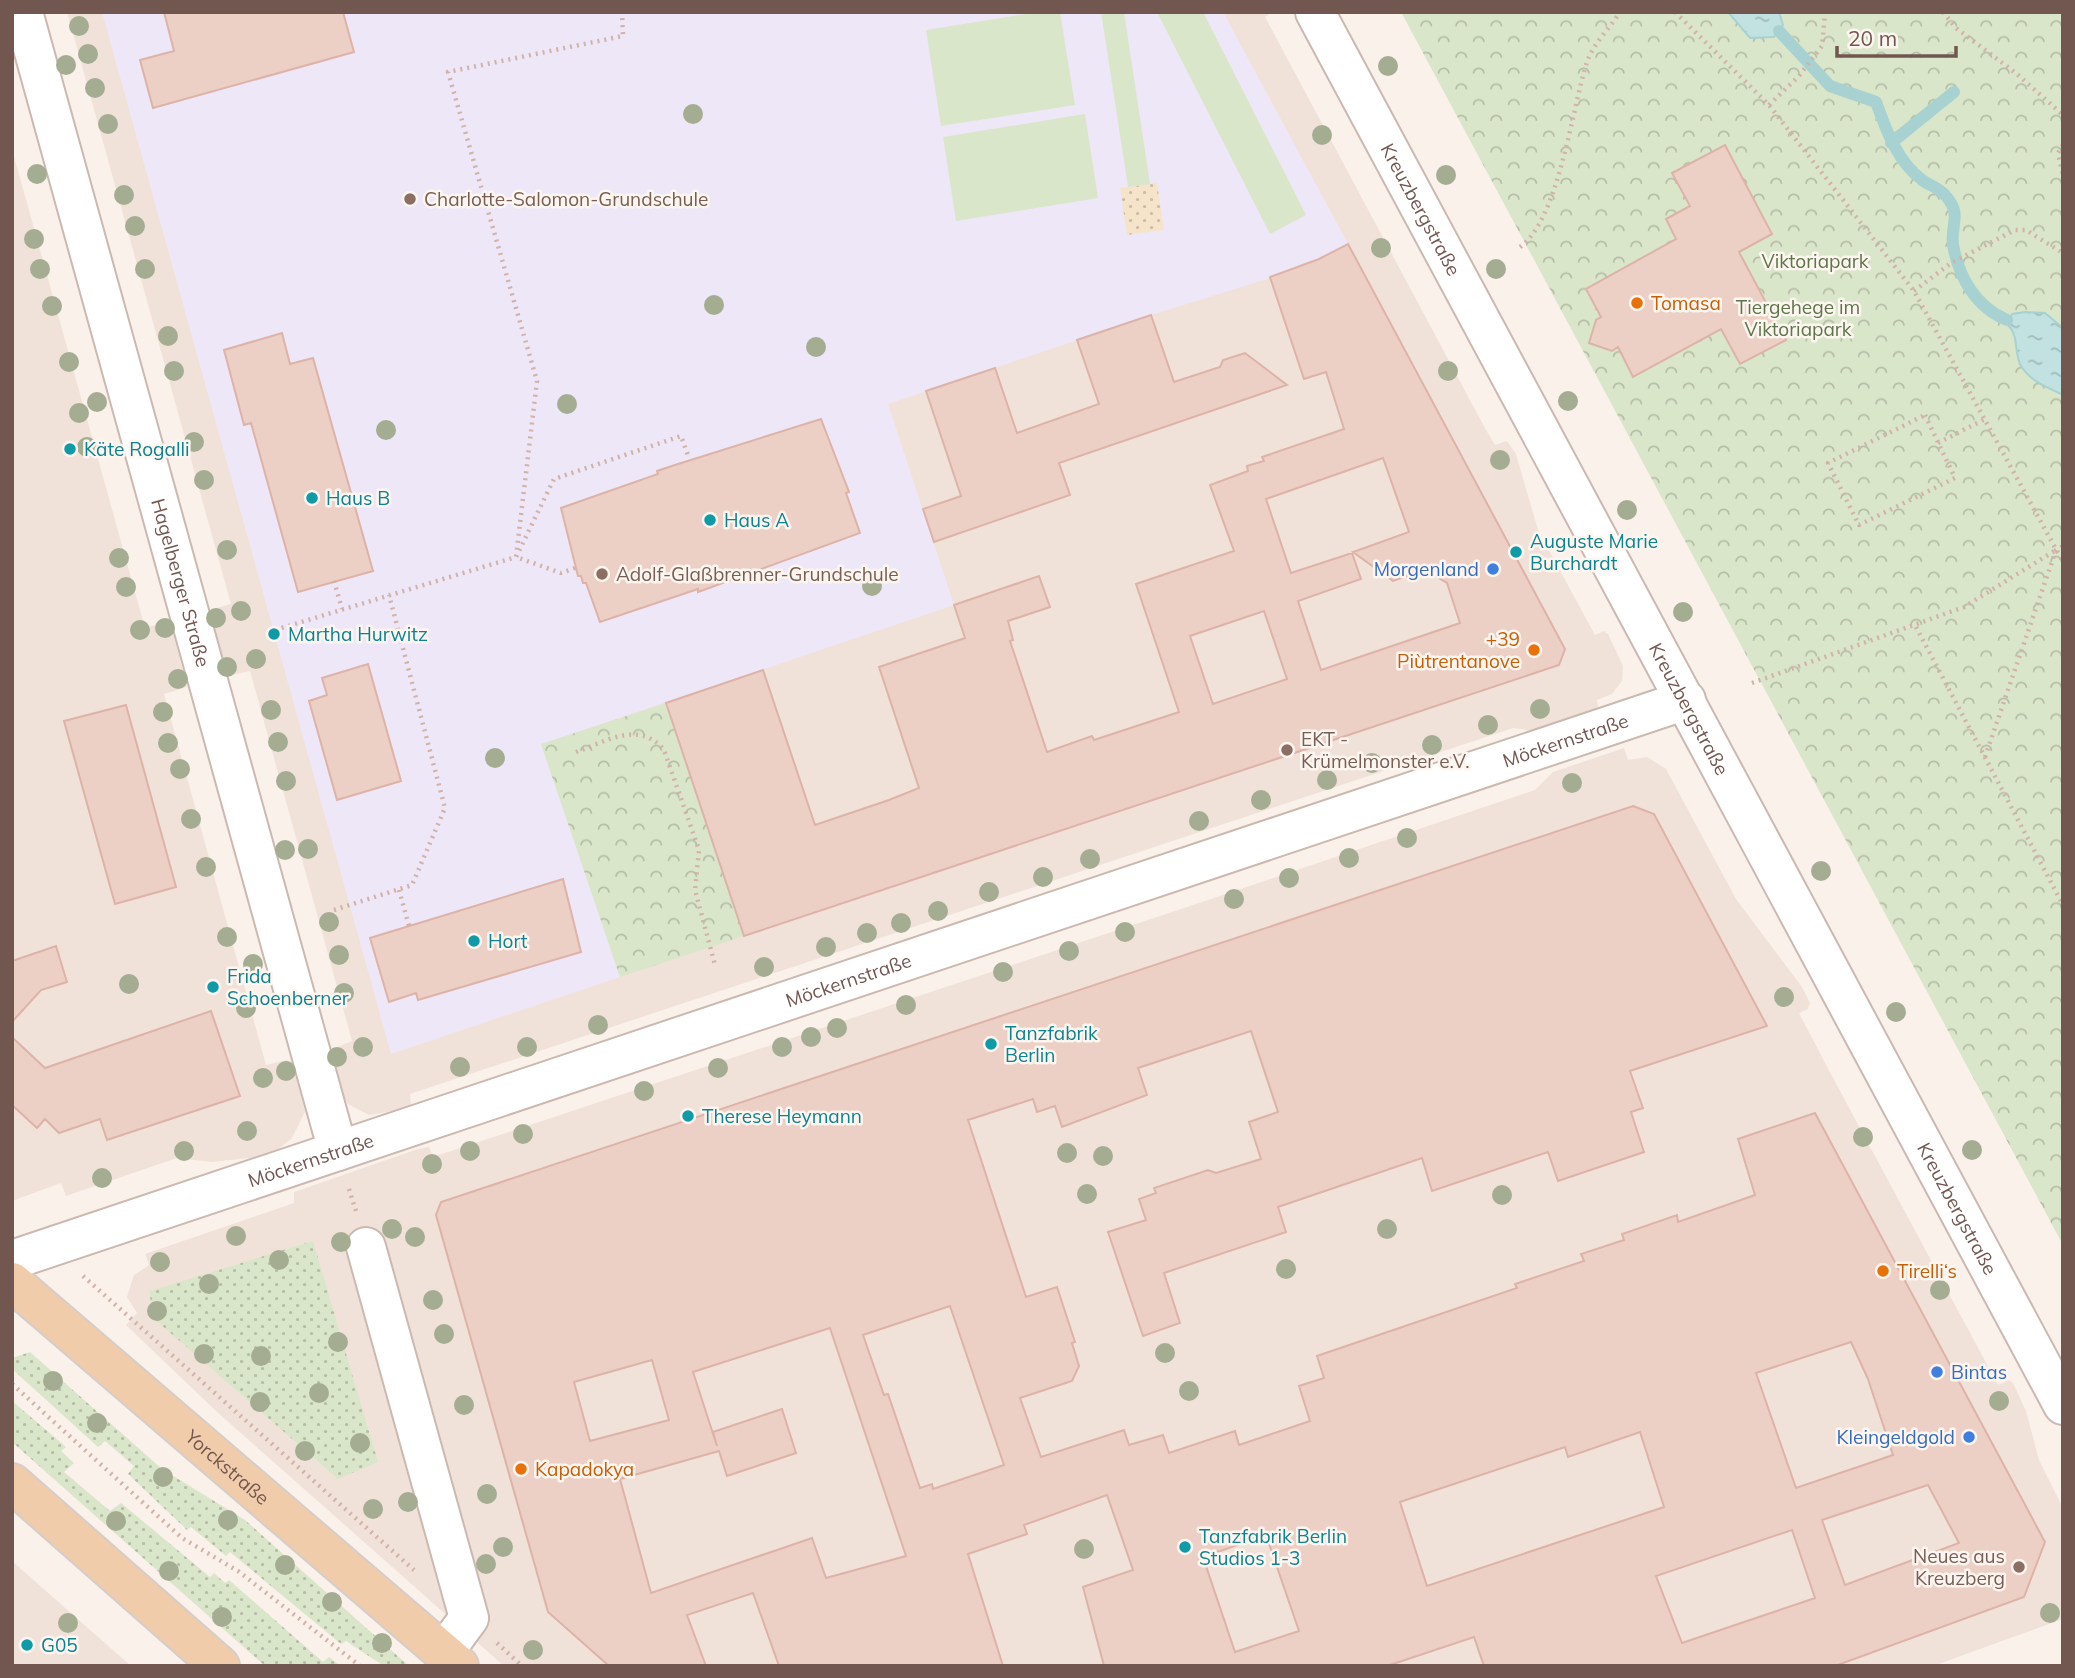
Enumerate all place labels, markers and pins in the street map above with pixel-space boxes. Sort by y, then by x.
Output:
place label: Charlotte-Salomon-Grundschule [424,187,708,211]
marker: Charlotte-Salomon-Grundschule [402,191,418,207]
place label: Tomasa [1651,291,1721,315]
marker: Tomasa [1629,295,1645,311]
place label: Käte Rogalli [84,437,190,461]
marker: Käte Rogalli [62,441,78,457]
place label: Haus B [326,486,390,510]
marker: Haus B [304,490,320,506]
place label: Haus A [724,508,789,532]
marker: Haus A [702,512,718,528]
place label: Auguste Marie Burchardt [1530,529,1658,575]
marker: Auguste Marie Burchardt [1508,544,1524,560]
place label: Morgenland [1374,557,1479,581]
marker: Morgenland [1485,561,1501,577]
place label: Adolf-Glaßbrenner-Grundschule [616,562,899,586]
marker: Adolf-Glaßbrenner-Grundschule [594,566,610,582]
place label: Martha Hurwitz [288,622,428,646]
marker: Martha Hurwitz [266,626,282,642]
place label: +39 Piùtrentanove [1397,627,1520,673]
marker: +39 Piùtrentanove [1526,642,1542,658]
place label: EKT - Krümelmonster e.V. [1301,727,1469,773]
marker: EKT - Krümelmonster e.V. [1279,742,1295,758]
place label: Hort [488,929,528,953]
marker: Hort [466,933,482,949]
place label: Frida Schoenberner [227,964,349,1010]
marker: Frida Schoenberner [205,979,221,995]
place label: Tanzfabrik Berlin [1005,1021,1098,1067]
marker: Tanzfabrik Berlin [983,1036,999,1052]
place label: Therese Heymann [702,1104,862,1128]
marker: Therese Heymann [680,1108,696,1124]
place label: Tirelli‘s [1897,1259,1957,1283]
marker: Tirelli‘s [1875,1263,1891,1279]
place label: Bintas [1951,1360,2007,1384]
marker: Bintas [1929,1364,1945,1380]
place label: Kleingeldgold [1836,1425,1955,1449]
marker: Kleingeldgold [1961,1429,1977,1445]
place label: Kapadokya [535,1457,634,1481]
marker: Kapadokya [513,1461,529,1477]
place label: Tanzfabrik Berlin Studios 1-3 [1199,1524,1347,1570]
marker: Tanzfabrik Berlin Studios 1-3 [1177,1539,1193,1555]
place label: Neues aus Kreuzberg [1913,1544,2005,1590]
marker: Neues aus Kreuzberg [2011,1559,2027,1575]
place label: G05 [41,1633,78,1657]
marker: G05 [19,1637,35,1653]

